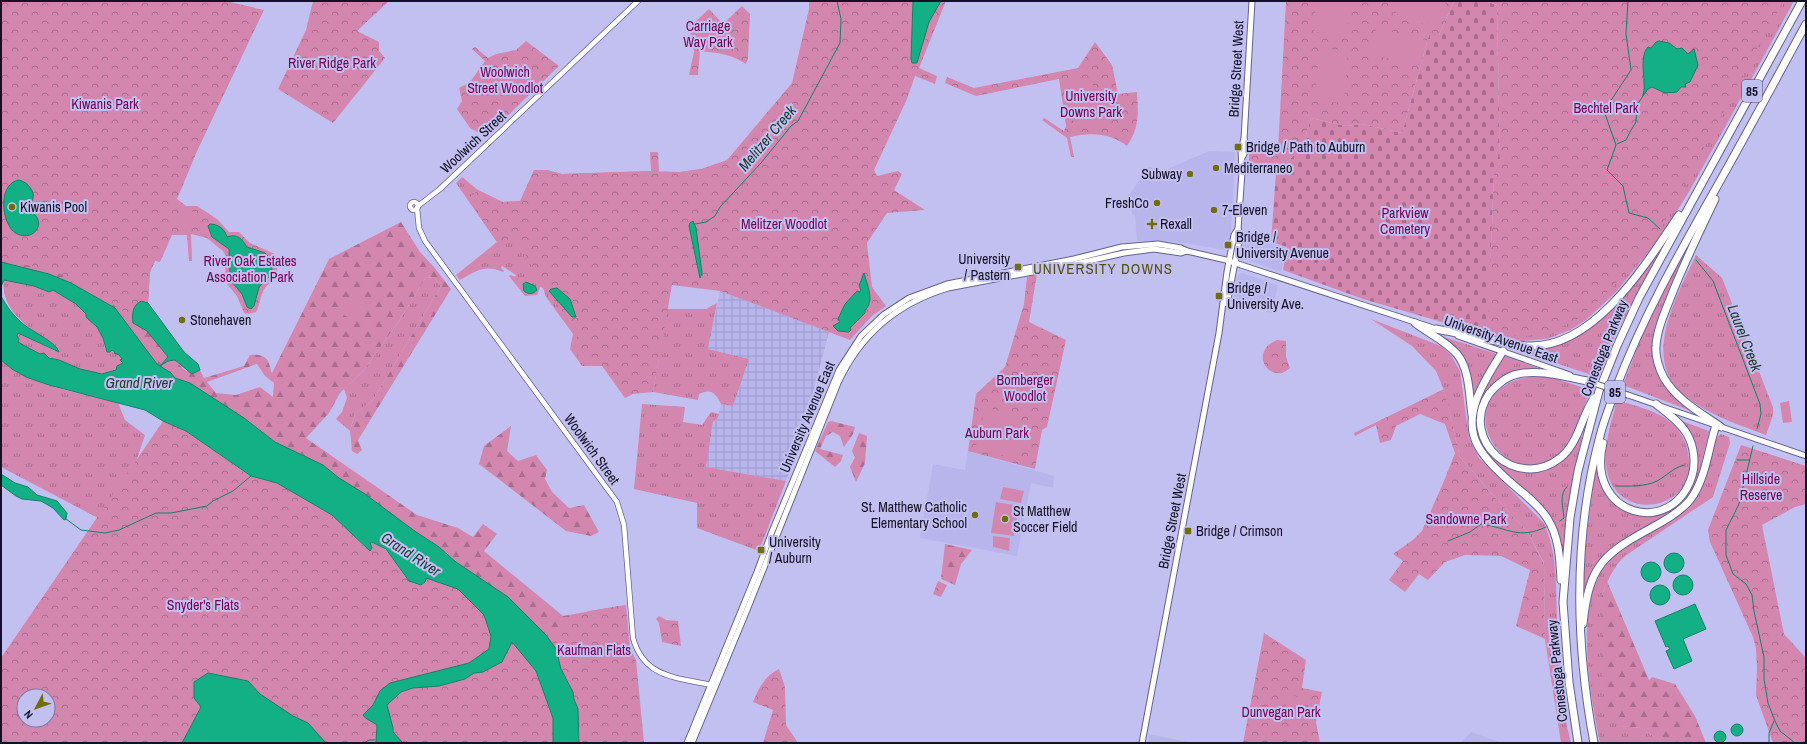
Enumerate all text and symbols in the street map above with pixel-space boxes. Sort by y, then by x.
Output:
park label: Carriage Way Park [683,17,733,51]
street label: Bridge Street West [1224,20,1248,118]
park label: River Ridge Park [288,54,376,72]
park label: Woolwich Street Woodlot [467,63,543,97]
road number: 85 [1742,80,1762,102]
park label: University Downs Park [1060,87,1122,121]
park label: Kiwanis Park [71,95,139,113]
park label: Bechtel Park [1573,99,1639,117]
water label: Melitzer Creek [733,100,801,175]
street label: Woolwich Street [436,107,510,177]
place label: Bridge / Path to Auburn [1246,138,1365,156]
marker: Bridge / Path to Auburn [1233,142,1243,152]
place label: Mediterraneo [1224,159,1292,177]
marker: Mediterraneo [1211,163,1221,173]
place label: Subway [1141,165,1182,183]
marker: Subway [1185,169,1195,179]
place label: FreshCo [1105,194,1149,212]
place label: Kiwanis Pool [20,198,87,216]
marker: FreshCo [1152,198,1162,208]
place label: 7-Eleven [1222,201,1267,219]
marker: Kiwanis Pool [7,202,17,212]
park label: Parkview Cemetery [1380,204,1430,238]
marker: 7-Eleven [1209,205,1219,215]
park label: Melitzer Woodlot [741,215,827,233]
place label: Rexall [1160,215,1192,233]
marker: Rexall [1147,219,1157,229]
place label: Bridge / University Avenue [1236,228,1329,262]
marker: Bridge / University Avenue [1223,240,1233,250]
place label: University / Pastern [958,250,1010,284]
park label: River Oak Estates Association Park [203,252,297,286]
district label: UNIVERSITY DOWNS [1033,258,1173,279]
marker: University / Pastern [1013,262,1023,272]
place label: Bridge / University Ave. [1227,279,1304,313]
marker: Bridge / University Ave. [1214,291,1224,301]
street label: Conestoga Parkway [1576,297,1632,399]
water label: Laurel Creek [1723,301,1768,375]
place label: Stonehaven [190,311,251,329]
street label: University Avenue East [1442,311,1560,367]
marker: Stonehaven [177,315,187,325]
street label: University Avenue East [775,359,839,475]
park label: Bomberger Woodlot [997,371,1054,405]
water label: Grand River [106,372,173,393]
road number: 85 [1605,381,1625,403]
street label: Woolwich Street [560,410,624,488]
park label: Auburn Park [964,424,1029,442]
park label: Hillside Reserve [1740,470,1782,504]
street label: Bridge Street West [1154,472,1190,570]
place label: St. Matthew Catholic Elementary School [861,498,967,532]
place label: St Matthew Soccer Field [1013,502,1077,536]
marker: St. Matthew Catholic Elementary School [970,510,980,520]
park label: Sandowne Park [1425,510,1507,528]
marker: St Matthew Soccer Field [1000,514,1010,524]
place label: Bridge / Crimson [1196,522,1283,540]
marker: Bridge / Crimson [1183,526,1193,536]
water label: Grand River [377,527,446,582]
place label: University / Auburn [769,533,821,567]
marker: University / Auburn [756,545,766,555]
park label: Snyder's Flats [167,596,239,614]
street label: Conestoga Parkway [1543,619,1571,723]
park label: Kaufman Flats [557,641,631,659]
north arrow [16,688,56,728]
park label: Dunvegan Park [1241,703,1321,721]
text: N [21,708,36,722]

